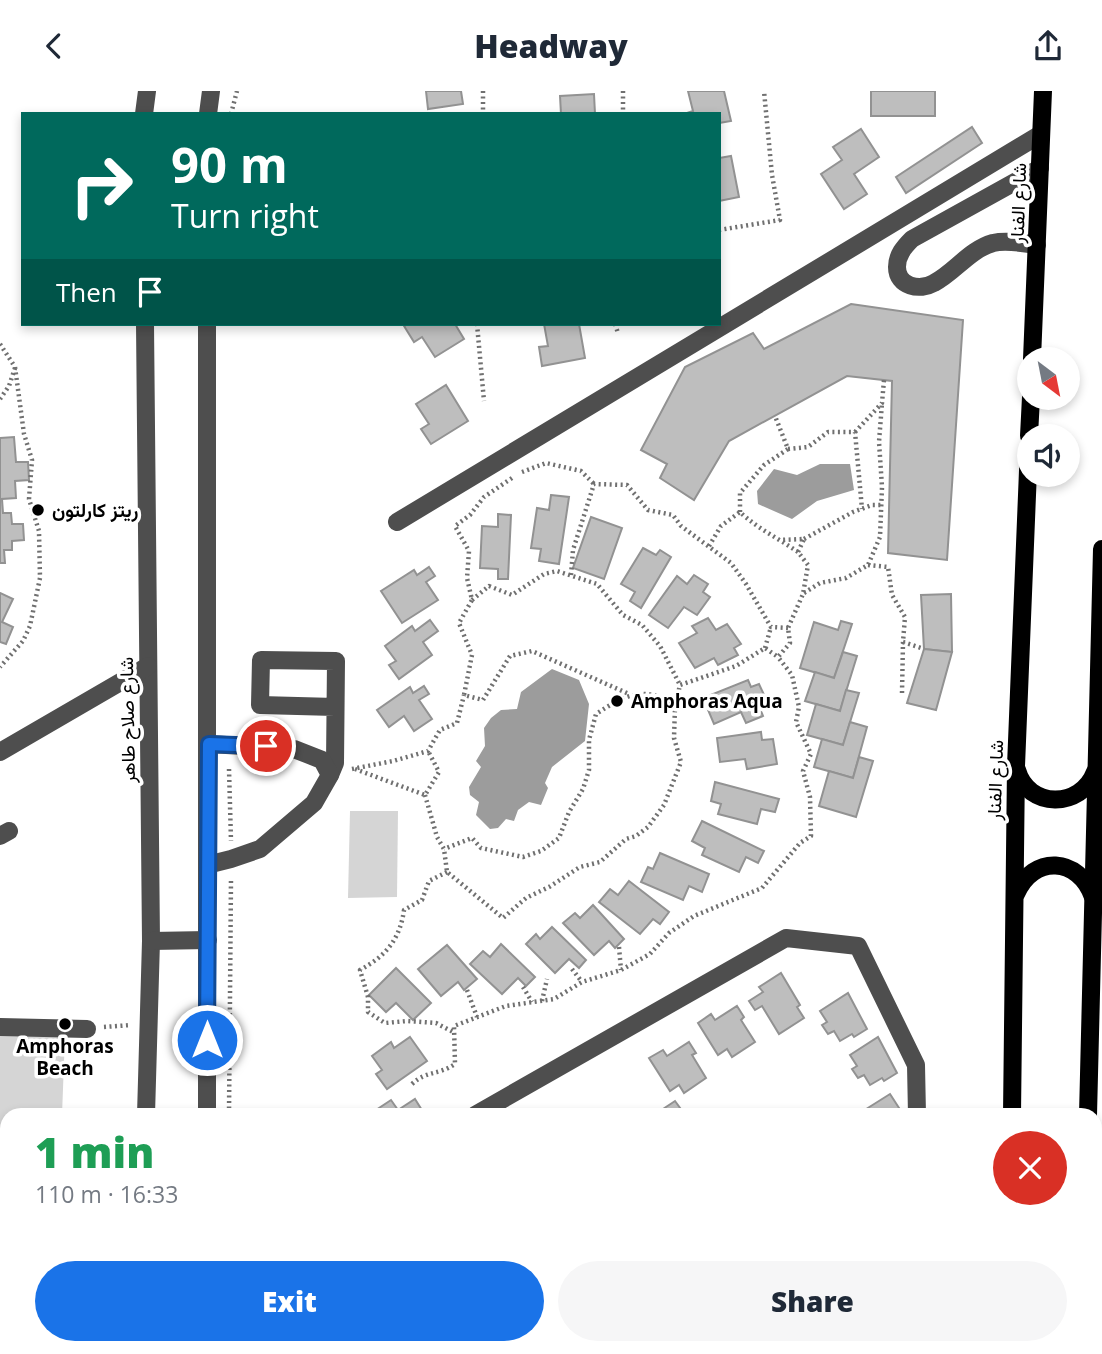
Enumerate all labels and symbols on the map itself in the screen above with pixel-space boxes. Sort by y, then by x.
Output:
street label: شارع الفنار [1004,162,1032,245]
north arrow [1017,347,1080,409]
place label: ريتز كارلتون [52,497,139,523]
marker: ريتز كارلتون [30,502,46,518]
street label: شارع صلاح طاهر [113,657,141,784]
place label: Amphoras Aqua [631,688,783,714]
marker: Amphoras Aqua [609,693,625,709]
pin [236,716,296,776]
street label: شارع الفنار [981,739,1009,822]
position arrow [170,1003,244,1077]
marker: Amphoras Beach [57,1016,73,1032]
place label: Amphoras Beach [16,1033,114,1081]

